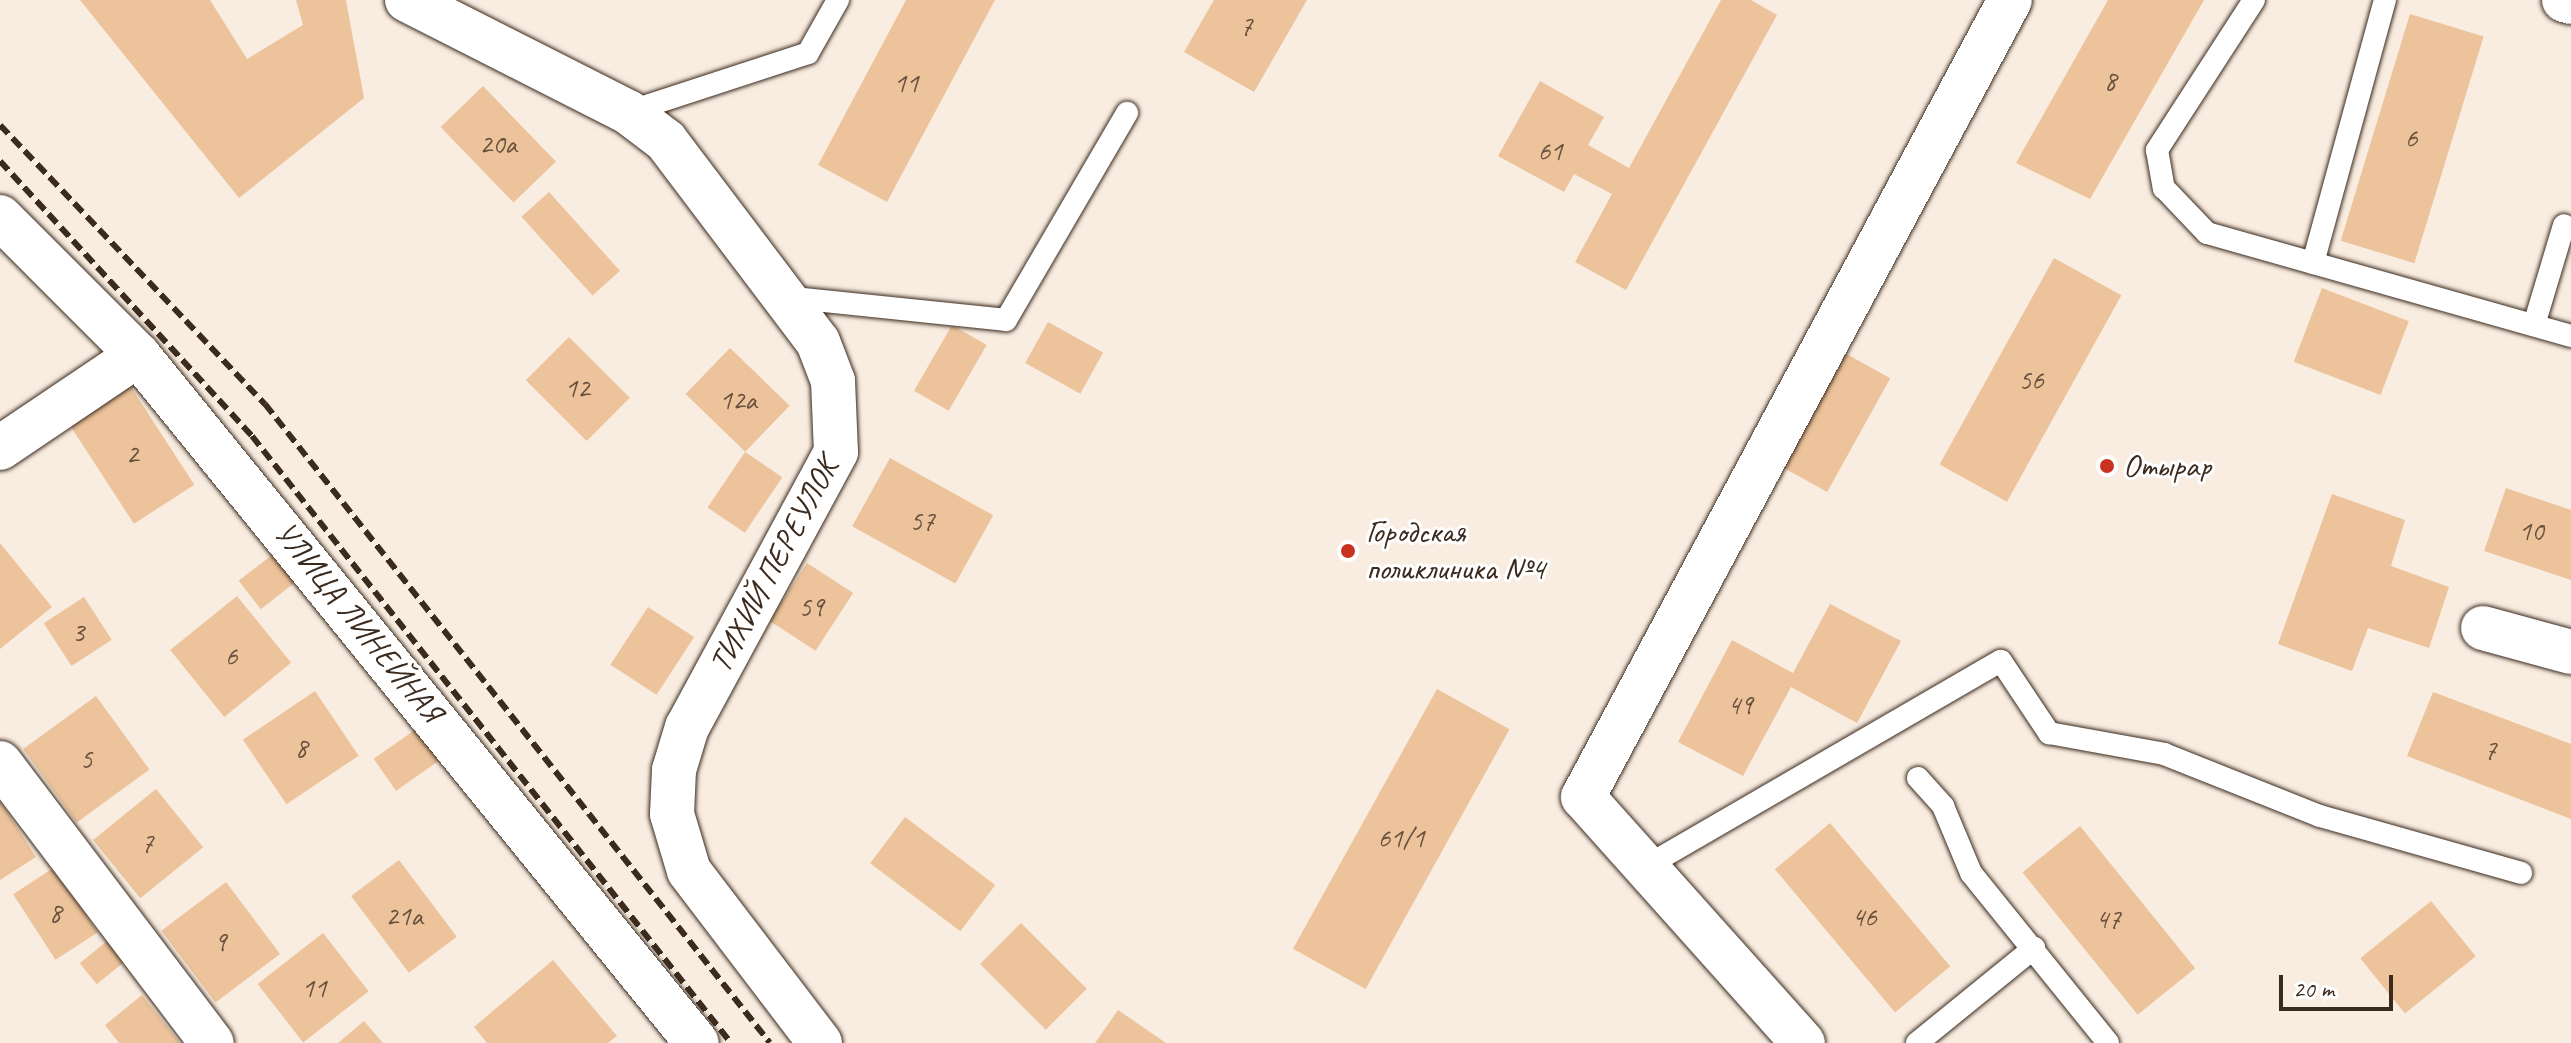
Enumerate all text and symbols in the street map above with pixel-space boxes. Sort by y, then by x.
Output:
house number: 7 [1240,9,1252,43]
house number: 8 [2104,64,2116,98]
house number: 11 [893,66,919,100]
house number: 6 [2405,121,2417,155]
house number: 20а [479,127,517,161]
house number: 61 [1537,134,1563,168]
house number: 56 [2018,363,2044,397]
house number: 12 [564,371,590,405]
house number: 12а [719,383,757,417]
house number: 2 [126,437,138,471]
place label: Отырар [2123,447,2211,485]
street label: ТИХИЙ ПЕРЕУЛОК [701,451,847,679]
marker: Отырар [2098,457,2116,475]
house number: 57 [909,504,935,538]
street label: УЛИЦА ЛИНЕЙНАЯ [266,514,450,730]
place label: Городская поликлиника №4 [1366,514,1545,589]
house number: 10 [2518,514,2544,548]
marker: Городская поликлиника №4 [1337,540,1359,562]
house number: 59 [798,590,824,624]
house number: 3 [72,615,84,649]
house number: 6 [225,639,237,673]
house number: 49 [1727,688,1753,722]
house number: 8 [295,731,307,765]
house number: 7 [2484,733,2496,767]
house number: 5 [80,742,92,776]
house number: 61/1 [1377,821,1425,855]
house number: 7 [141,826,153,860]
house number: 8 [49,896,61,930]
house number: 21а [385,899,423,933]
house number: 46 [1851,900,1877,934]
house number: 47 [2095,902,2121,936]
house number: 9 [214,925,226,959]
scale bar [2283,959,2397,1009]
house number: 11 [301,971,327,1005]
text: 20 m [2293,974,2334,1004]

